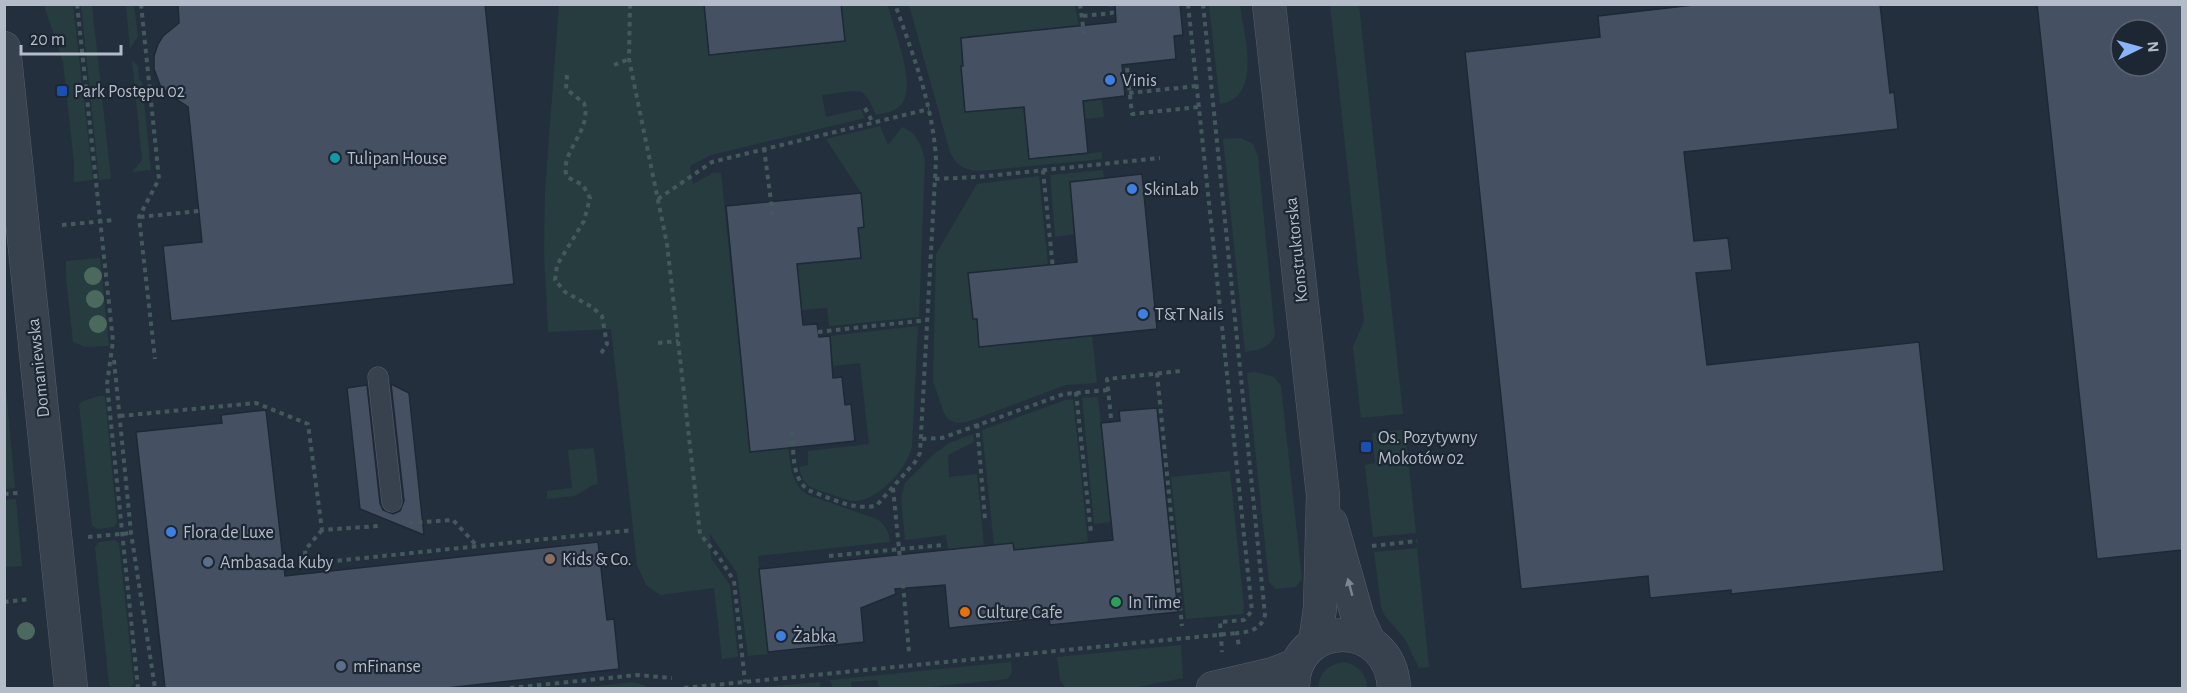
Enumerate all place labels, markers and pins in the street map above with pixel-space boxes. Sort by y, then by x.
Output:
place label: Vinis [1122,72,1157,90]
marker: Vinis [1103,73,1117,87]
place label: Park Postępu 02 [74,83,185,101]
marker: Park Postępu 02 [55,84,69,98]
place label: Tulipan House [347,150,447,168]
marker: Tulipan House [328,151,342,165]
place label: SkinLab [1144,181,1199,199]
marker: SkinLab [1125,182,1139,196]
place label: T&T Nails [1155,306,1224,324]
marker: T&T Nails [1136,307,1150,321]
place label: Os. Pozytywny Mokotów 02 [1378,429,1478,468]
marker: Os. Pozytywny Mokotów 02 [1359,440,1373,454]
place label: Flora de Luxe [183,524,274,542]
marker: Flora de Luxe [164,525,178,539]
place label: Kids & Co. [562,551,632,569]
marker: Kids & Co. [543,552,557,566]
place label: Ambasada Kuby [220,554,333,572]
marker: Ambasada Kuby [201,555,215,569]
place label: In Time [1128,594,1181,612]
marker: In Time [1109,595,1123,609]
place label: Culture Cafe [977,604,1062,622]
marker: Culture Cafe [958,605,972,619]
place label: Żabka [793,626,836,646]
marker: Żabka [774,629,788,643]
place label: mFinanse [353,658,421,676]
marker: mFinanse [334,659,348,673]

